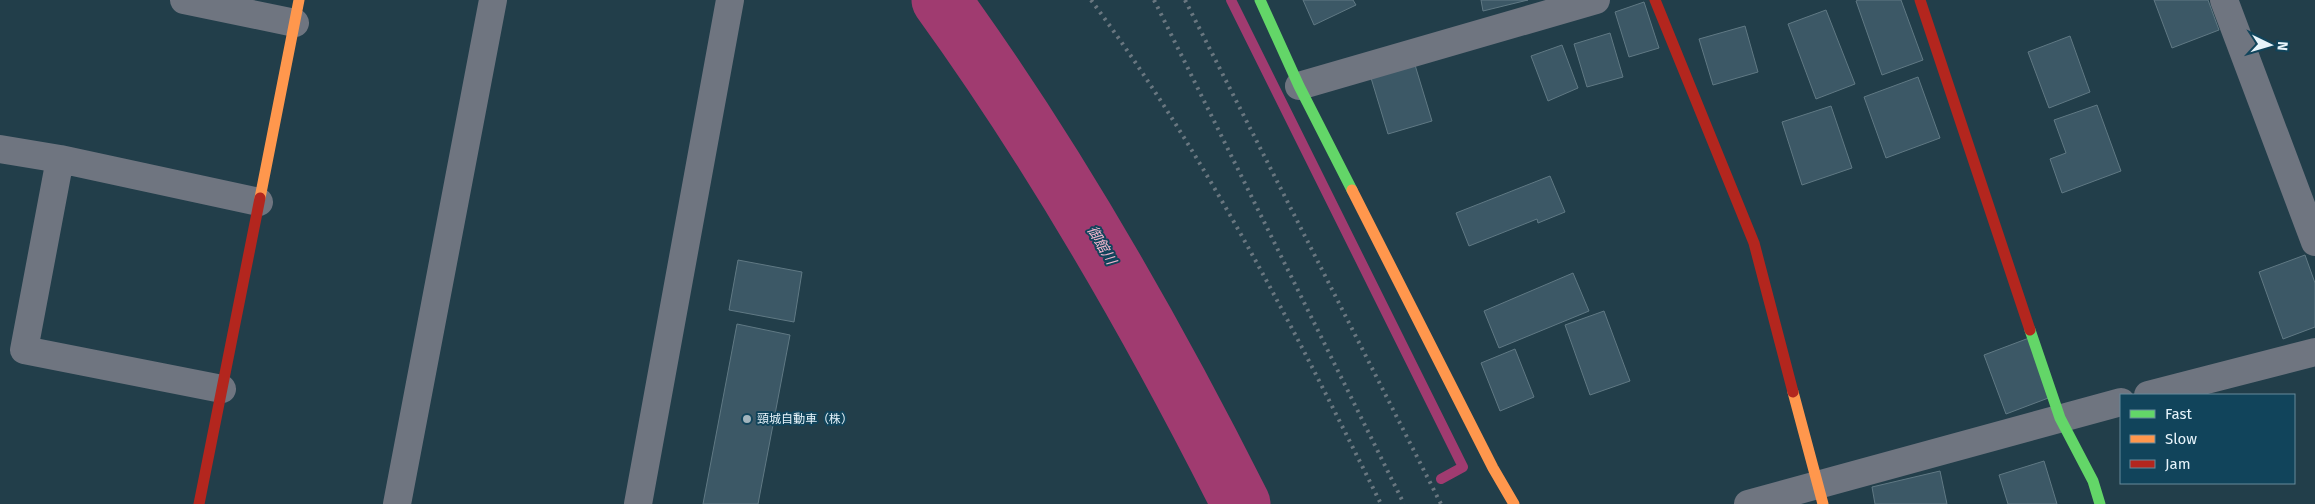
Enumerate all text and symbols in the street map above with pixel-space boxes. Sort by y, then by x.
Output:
north arrow [2245,20,2295,70]
text: N [2274,41,2291,51]
water label: 御館川 [1083,223,1121,269]
legend [2120,394,2295,484]
text: Fast [2165,405,2192,423]
place label: 頸城自動車（株） [757,412,853,426]
marker: 頸城自動車（株） [741,413,753,425]
text: Slow [2165,430,2197,448]
text: Jam [2165,455,2191,473]

